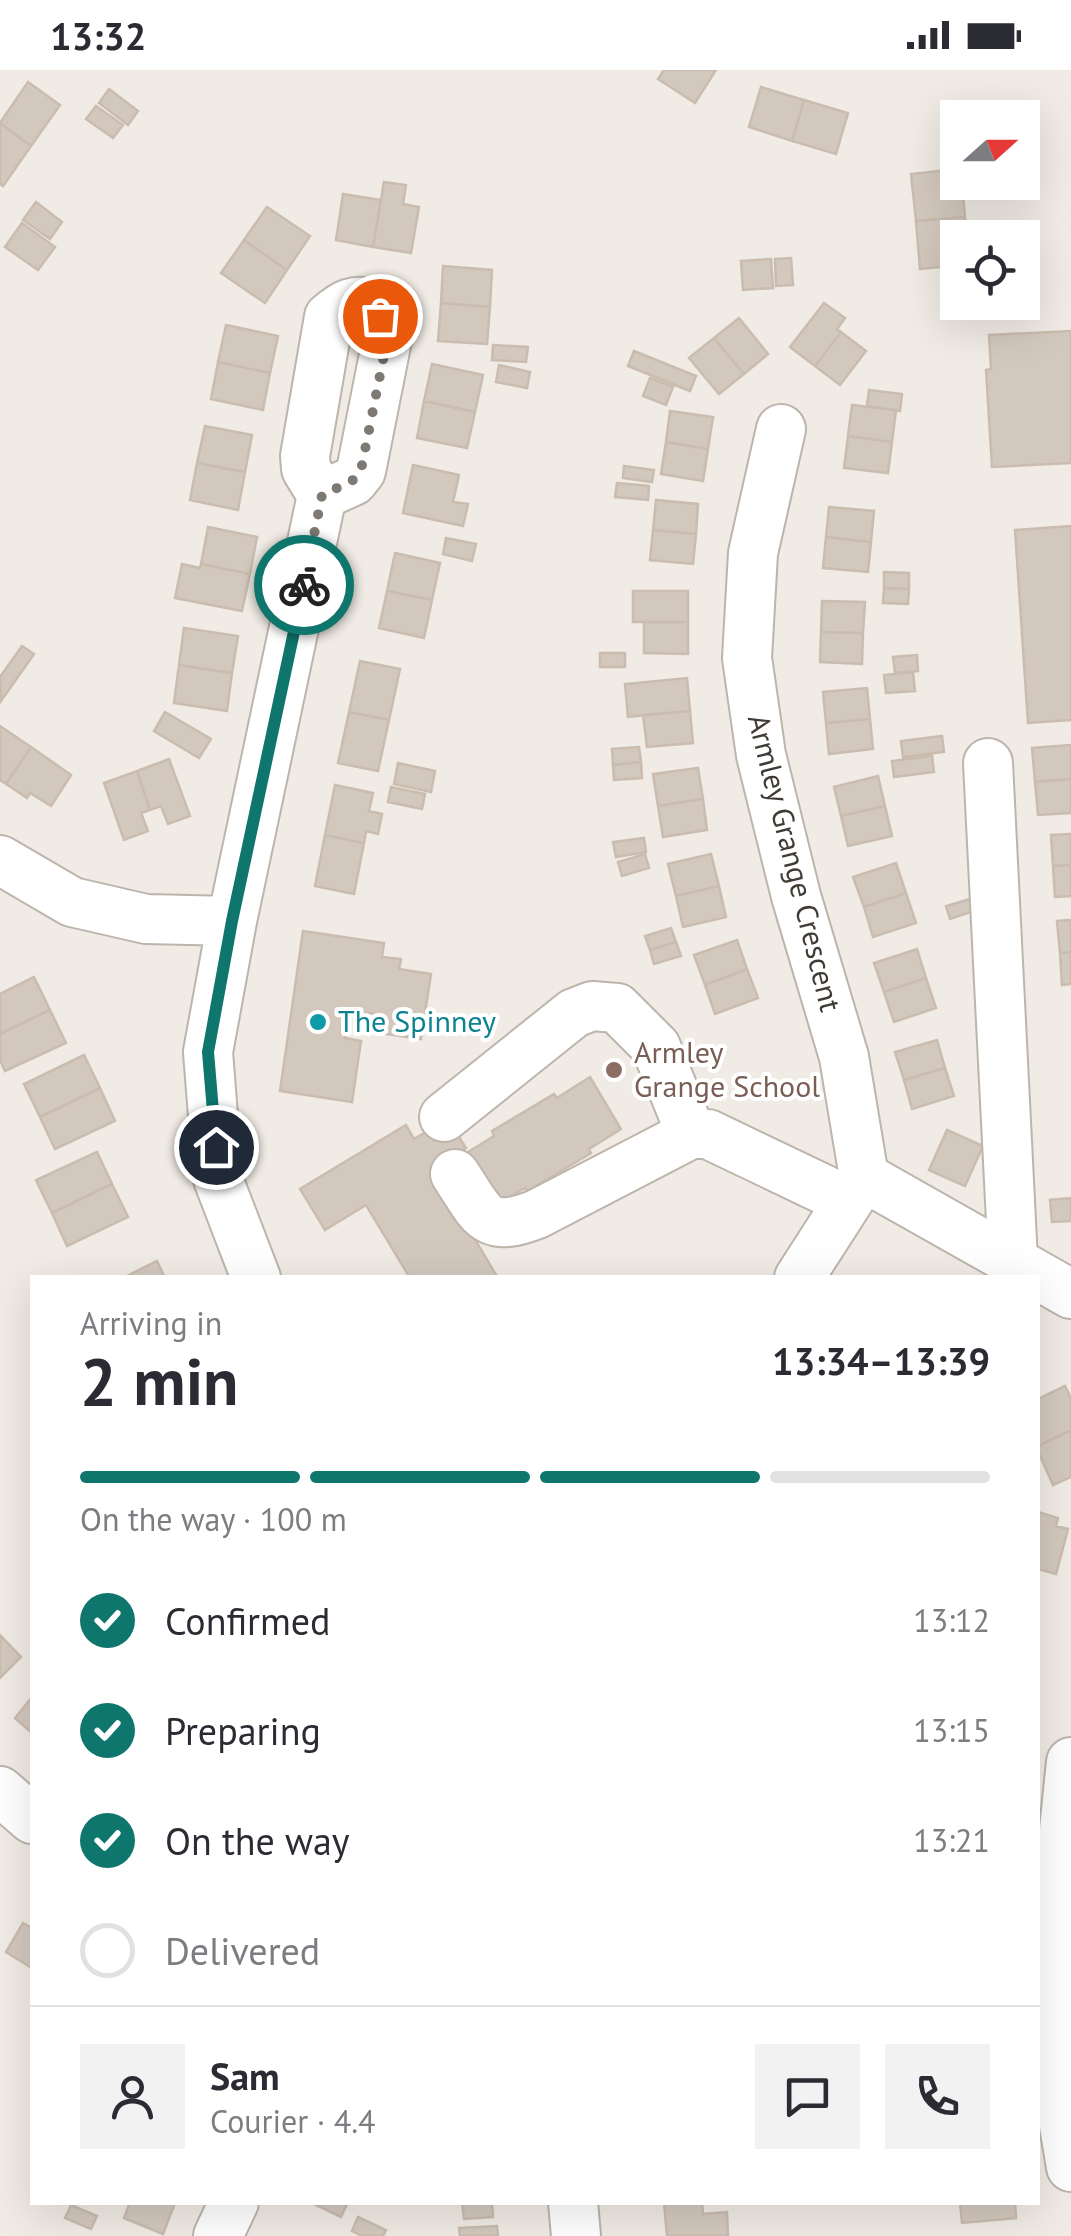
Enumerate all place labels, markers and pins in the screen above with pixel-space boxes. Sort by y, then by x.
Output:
pin [338,274,423,359]
place label: The Spinney [338,1001,496,1040]
marker: The Spinney [307,1011,329,1033]
place label: Armley Grange School [634,1032,820,1105]
marker: Armley Grange School [603,1059,625,1081]
pin [174,1105,259,1190]

